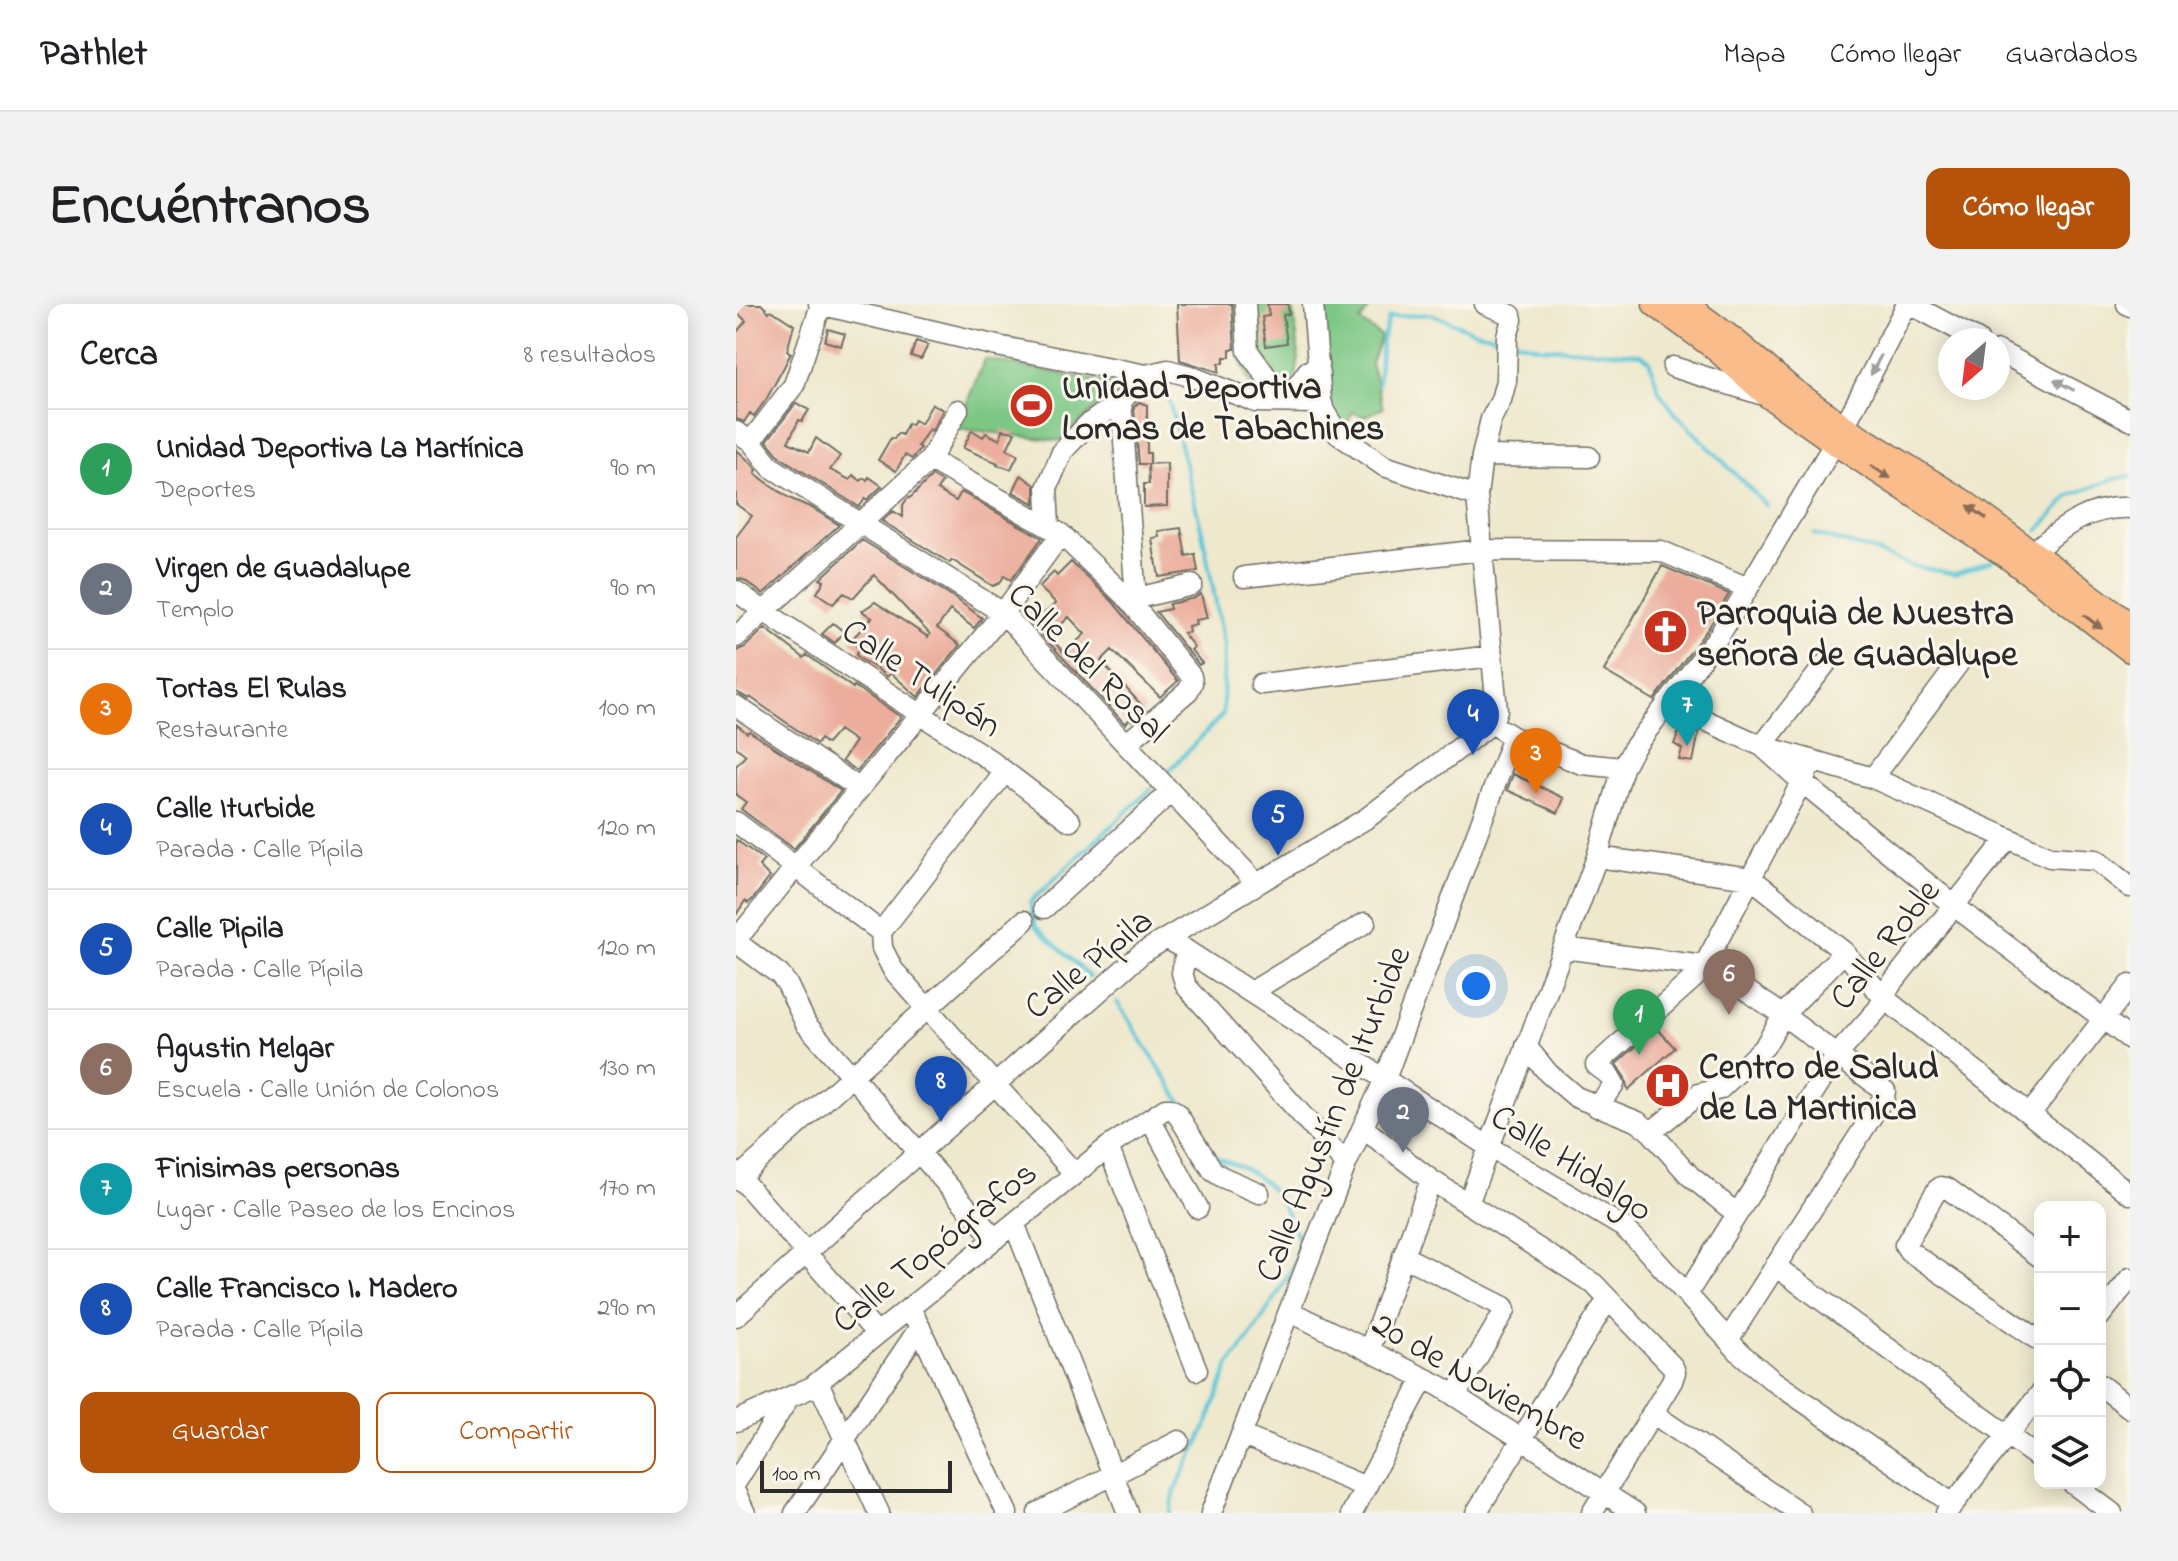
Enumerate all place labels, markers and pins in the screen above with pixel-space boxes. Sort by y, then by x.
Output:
place label: Unidad Deportiva Lomas de Tabachines [1062,363,1384,457]
sports icon: Unidad Deportiva Lomas de Tabachines [1007,382,1055,430]
place label: Parroquia de Nuestra señora de Guadalupe [1697,589,2018,683]
church icon: Parroquia de Nuestra señora de Guadalupe [1642,608,1690,656]
pin: 7 [1661,680,1713,746]
pin: 4 [1447,689,1499,755]
pin: 3 [1510,728,1562,794]
pin: 5 [1252,790,1304,856]
pin: 6 [1703,949,1755,1015]
pin: 1 [1613,989,1665,1055]
place label: Centro de Salud de La Martinica [1699,1043,1939,1137]
pin: 8 [915,1056,967,1122]
hospital icon: Centro de Salud de La Martinica [1644,1062,1692,1110]
pin: 2 [1377,1087,1429,1153]

